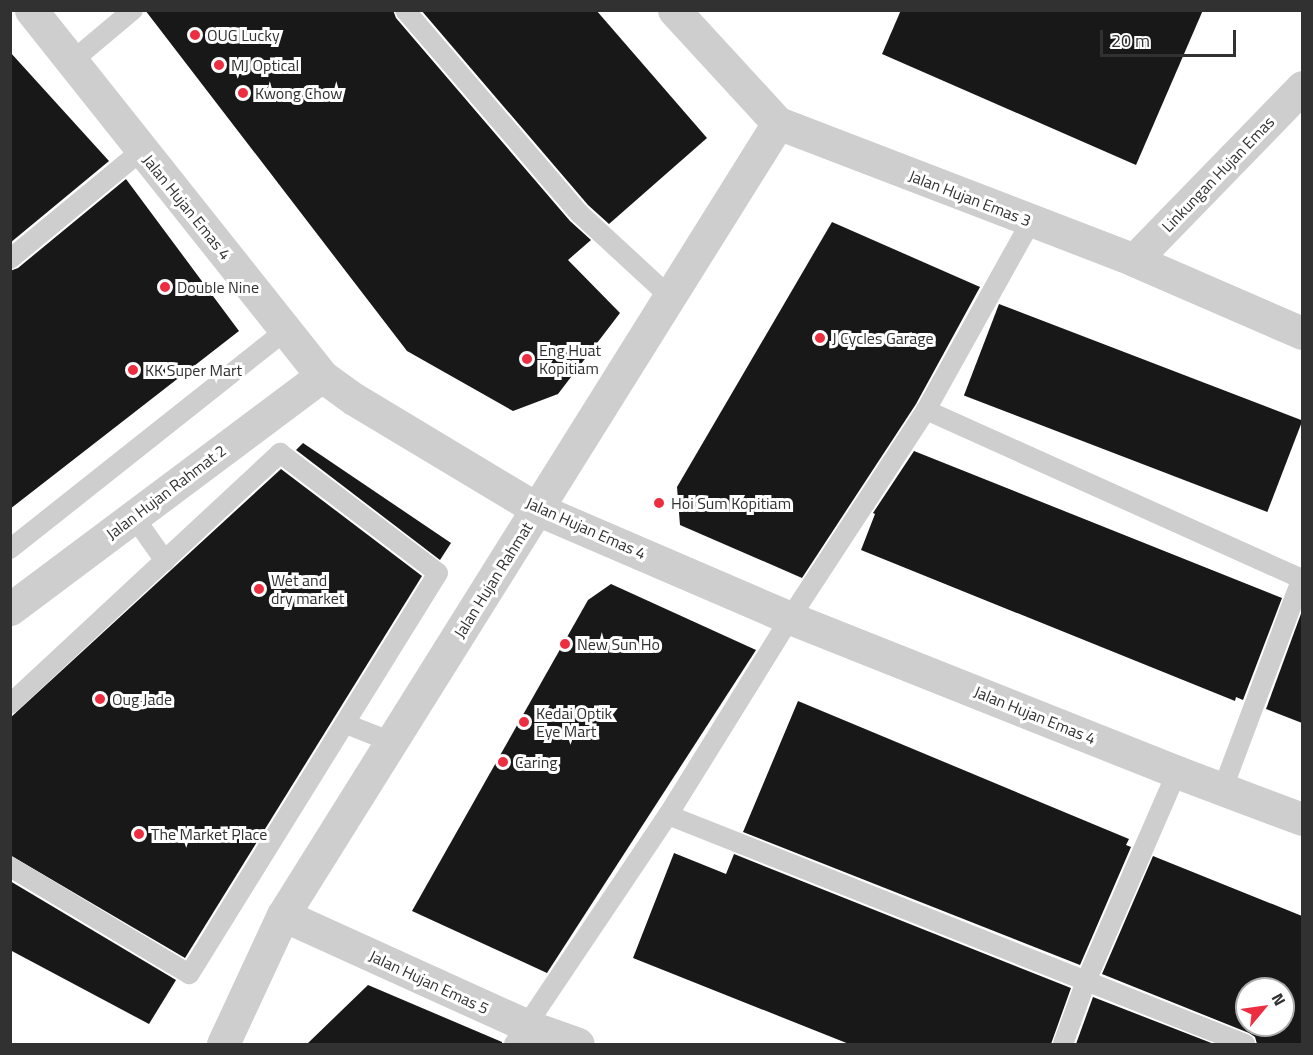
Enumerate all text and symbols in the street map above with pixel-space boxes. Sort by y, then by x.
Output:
scale bar [1103,18,1240,56]
place label: OUG Lucky [207,25,280,45]
text: 20 m [1111,27,1150,54]
marker: OUG Lucky [188,28,202,42]
place label: MJ Optical [231,55,299,75]
marker: MJ Optical [212,58,226,72]
place label: Kwong Chow [255,83,342,103]
marker: Kwong Chow [236,86,250,100]
street label: Linkungan Hujan Emas [1158,112,1278,236]
street label: Jalan Hujan Emas 4 [139,151,235,263]
street label: Jalan Hujan Emas 3 [906,166,1034,230]
place label: Double Nine [177,277,259,297]
marker: Double Nine [158,280,172,294]
place label: J Cycles Garage [832,328,934,348]
marker: J Cycles Garage [813,331,827,345]
place label: Eng Huat Kopitiam [539,340,601,378]
marker: Eng Huat Kopitiam [520,352,534,366]
place label: KK Super Mart [145,360,242,380]
marker: KK Super Mart [126,363,140,377]
street label: Jalan Hujan Rahmat 2 [102,441,230,543]
street label: Jalan Hujan Emas 4 [523,493,649,563]
place label: Hoi Sum Kopitiam [671,493,791,513]
marker: Hoi Sum Kopitiam [652,496,666,510]
street label: Jalan Hujan Rahmat [450,519,536,641]
place label: Wet and dry market [271,570,344,608]
marker: Wet and dry market [252,582,266,596]
place label: New Sun Ho [577,634,660,654]
marker: New Sun Ho [558,637,572,651]
street label: Jalan Hujan Emas 4 [971,682,1099,748]
place label: Oug Jade [112,689,172,709]
marker: Oug Jade [93,692,107,706]
place label: Kedai Optik Eye Mart [536,703,612,741]
marker: Kedai Optik Eye Mart [517,715,531,729]
place label: Caring [515,752,558,772]
marker: Caring [496,755,510,769]
place label: The Market Place [151,824,267,844]
marker: The Market Place [132,827,146,841]
street label: Jalan Hujan Emas 5 [366,946,492,1018]
north arrow [1235,977,1295,1037]
text: N [1266,989,1292,1010]

